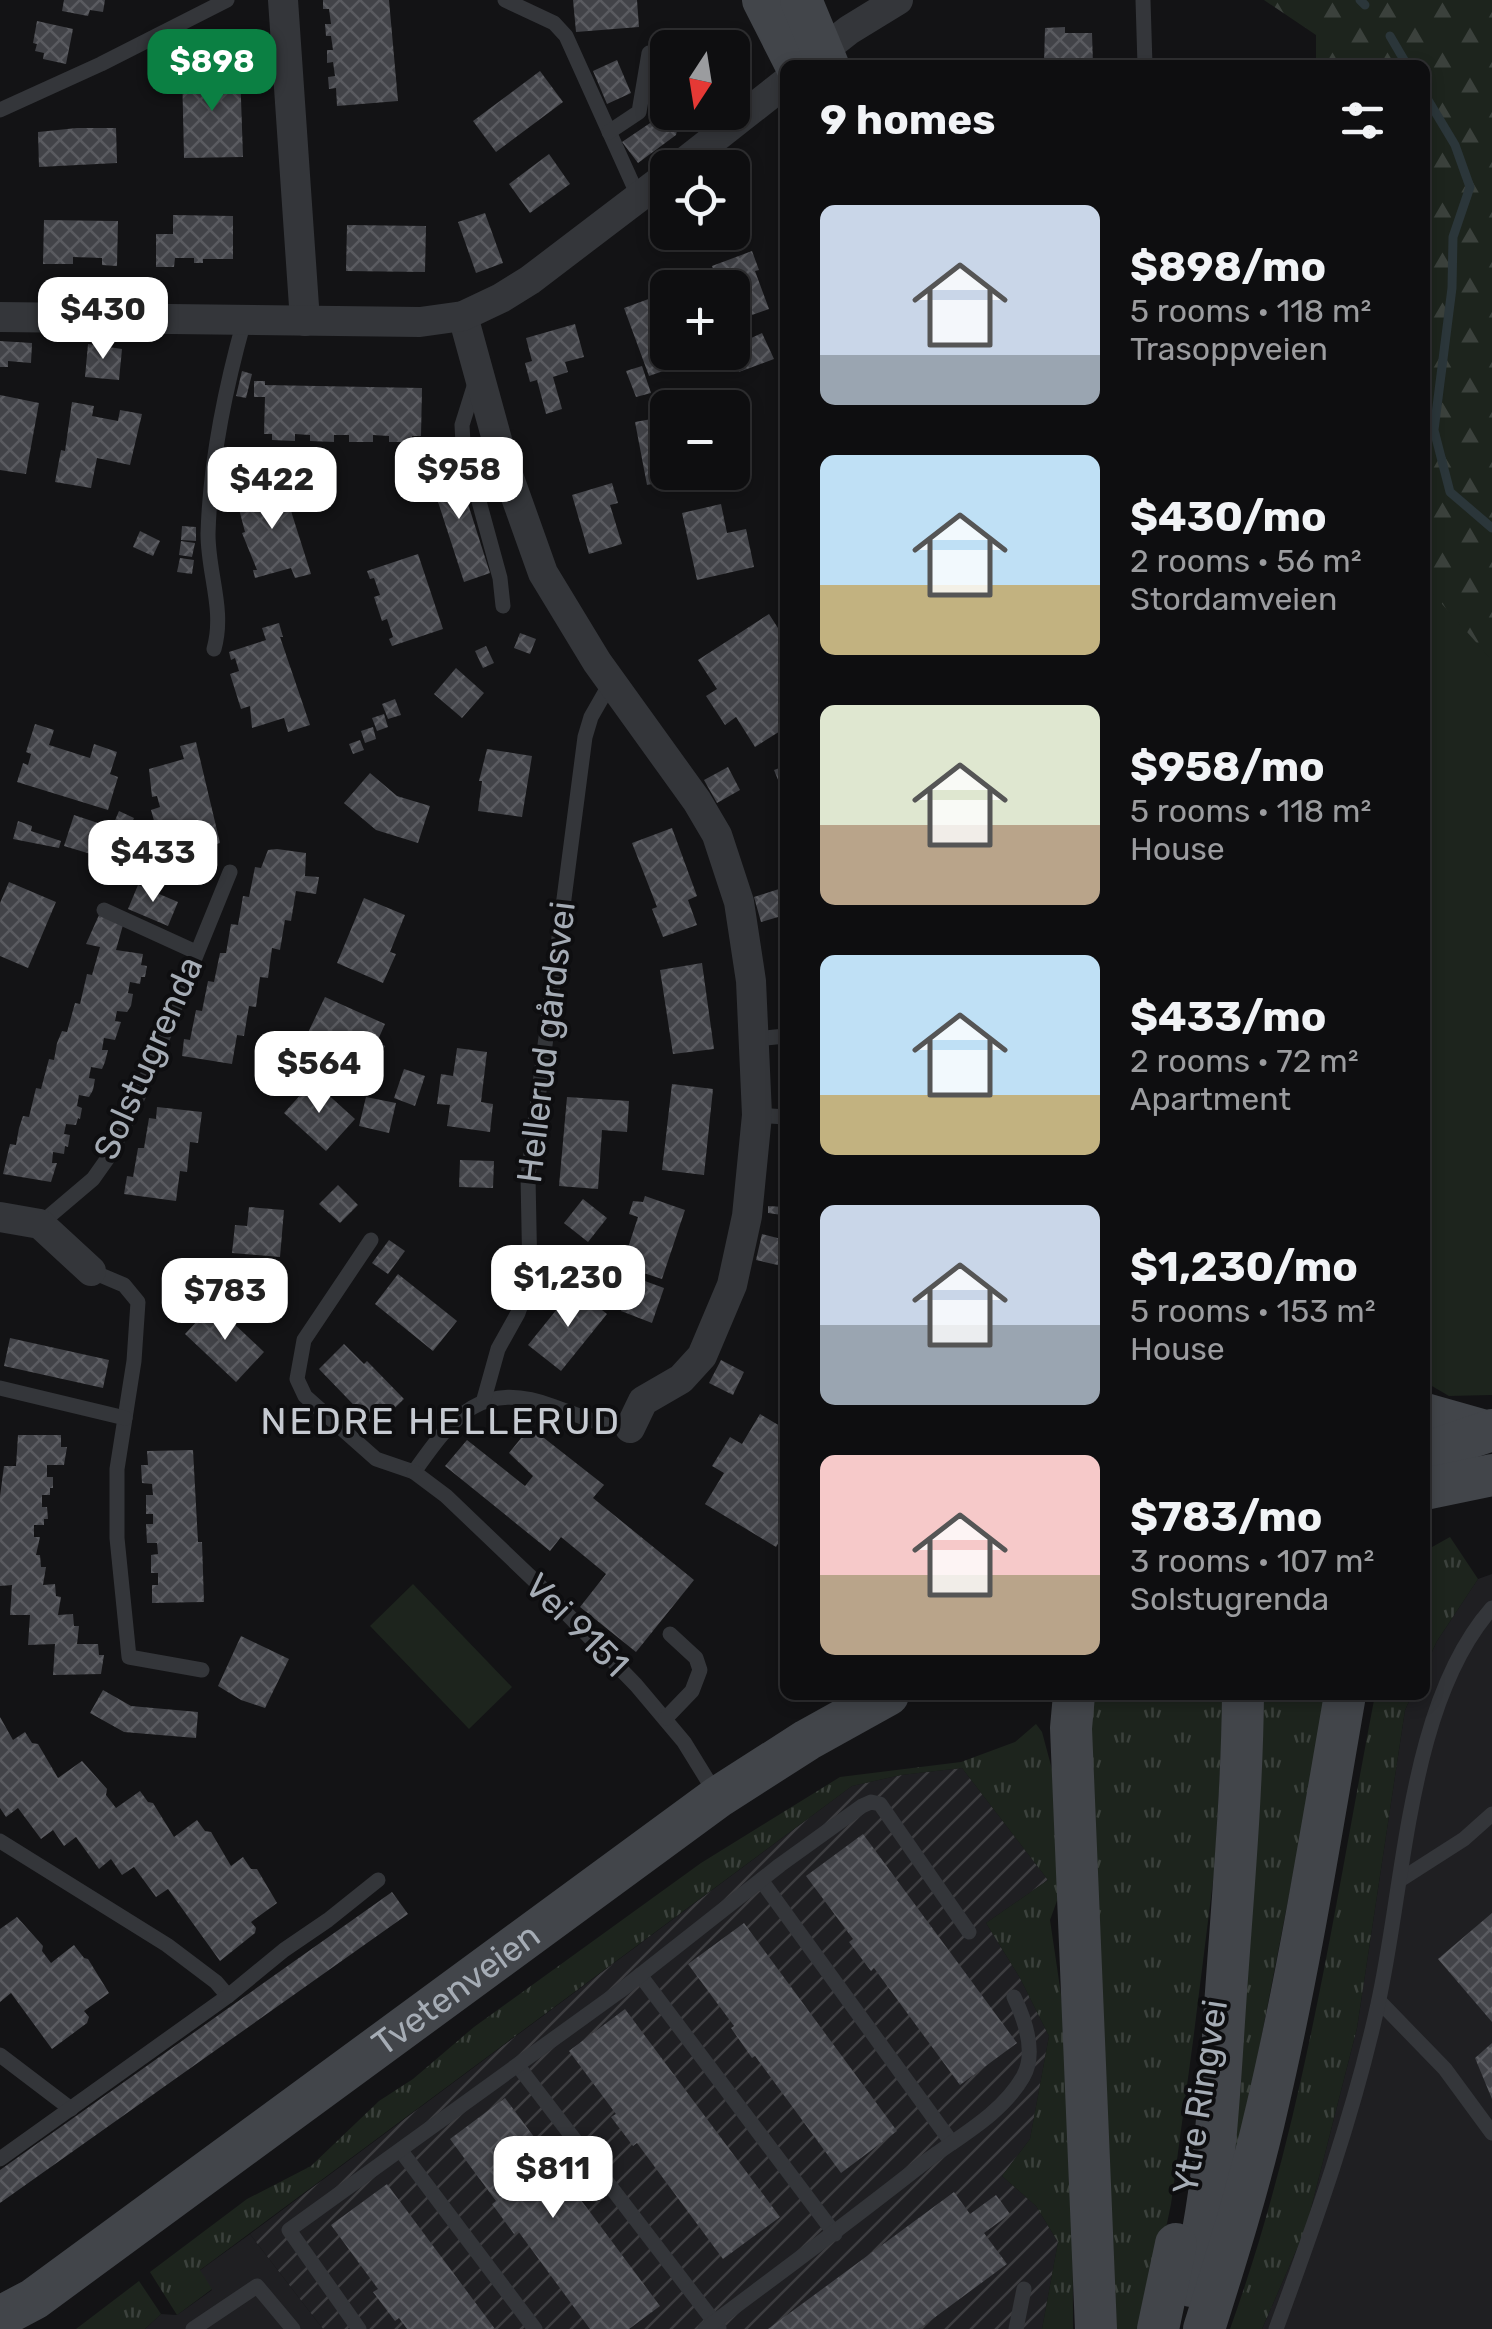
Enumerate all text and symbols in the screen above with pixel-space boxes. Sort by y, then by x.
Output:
pin: $898 [153,29,271,114]
north arrow [650,30,750,130]
map controls [650,30,750,490]
text: $898 [169,42,255,80]
icon: filters [1335,93,1390,148]
text: 9 homes [820,95,995,145]
button: locate [650,150,750,250]
text: $898/mo [1130,242,1326,292]
icon: home [900,245,1020,365]
button: + [650,270,750,370]
pin: $430 [44,277,162,362]
text: $430 [60,290,146,328]
text: 5 rooms · 118 m² [1130,292,1371,330]
text: Trasoppveien [1130,330,1328,368]
button: − [650,390,750,490]
pin: $958 [400,437,518,522]
pin: $422 [213,447,331,532]
text: $958 [417,450,501,488]
text: $422 [230,460,314,498]
text: $430/mo [1130,492,1327,542]
icon: home [900,495,1020,615]
text: 2 rooms · 56 m² [1130,542,1362,580]
text: Stordamveien [1130,580,1337,618]
text: $958/mo [1130,742,1325,792]
icon: home [900,745,1020,865]
text: 5 rooms · 118 m² [1130,792,1371,830]
pin: $433 [94,820,212,905]
text: House [1130,830,1225,868]
text: $433 [110,833,196,871]
street label: Hellerud gårdsvei [508,899,584,1185]
street label: Solstugrenda [85,950,211,1166]
text: $433/mo [1130,992,1326,1042]
icon: home [900,995,1020,1115]
pin: $564 [260,1031,378,1116]
text: 2 rooms · 72 m² [1130,1042,1359,1080]
text: $564 [277,1044,361,1082]
text: Apartment [1130,1080,1291,1118]
text: $1,230/mo [1130,1242,1358,1292]
pin: $1,230 [487,1245,649,1330]
icon: home [900,1245,1020,1365]
pin: $783 [166,1258,284,1343]
text: $1,230 [513,1258,623,1296]
text: $783 [184,1271,266,1309]
text: 5 rooms · 153 m² [1130,1292,1376,1330]
text: House [1130,1330,1225,1368]
district label: NEDRE HELLERUD [260,1398,622,1444]
text: $783/mo [1130,1492,1322,1542]
icon: home [900,1495,1020,1615]
text: 3 rooms · 107 m² [1130,1542,1374,1580]
street label: Vei 9151 [517,1565,637,1685]
text: Solstugrenda [1130,1580,1329,1618]
street label: Tvetenveien [364,1914,548,2065]
street label: Ytre Ringvei [1164,1997,1236,2197]
pin: $811 [494,2136,612,2221]
text: $811 [516,2149,590,2187]

